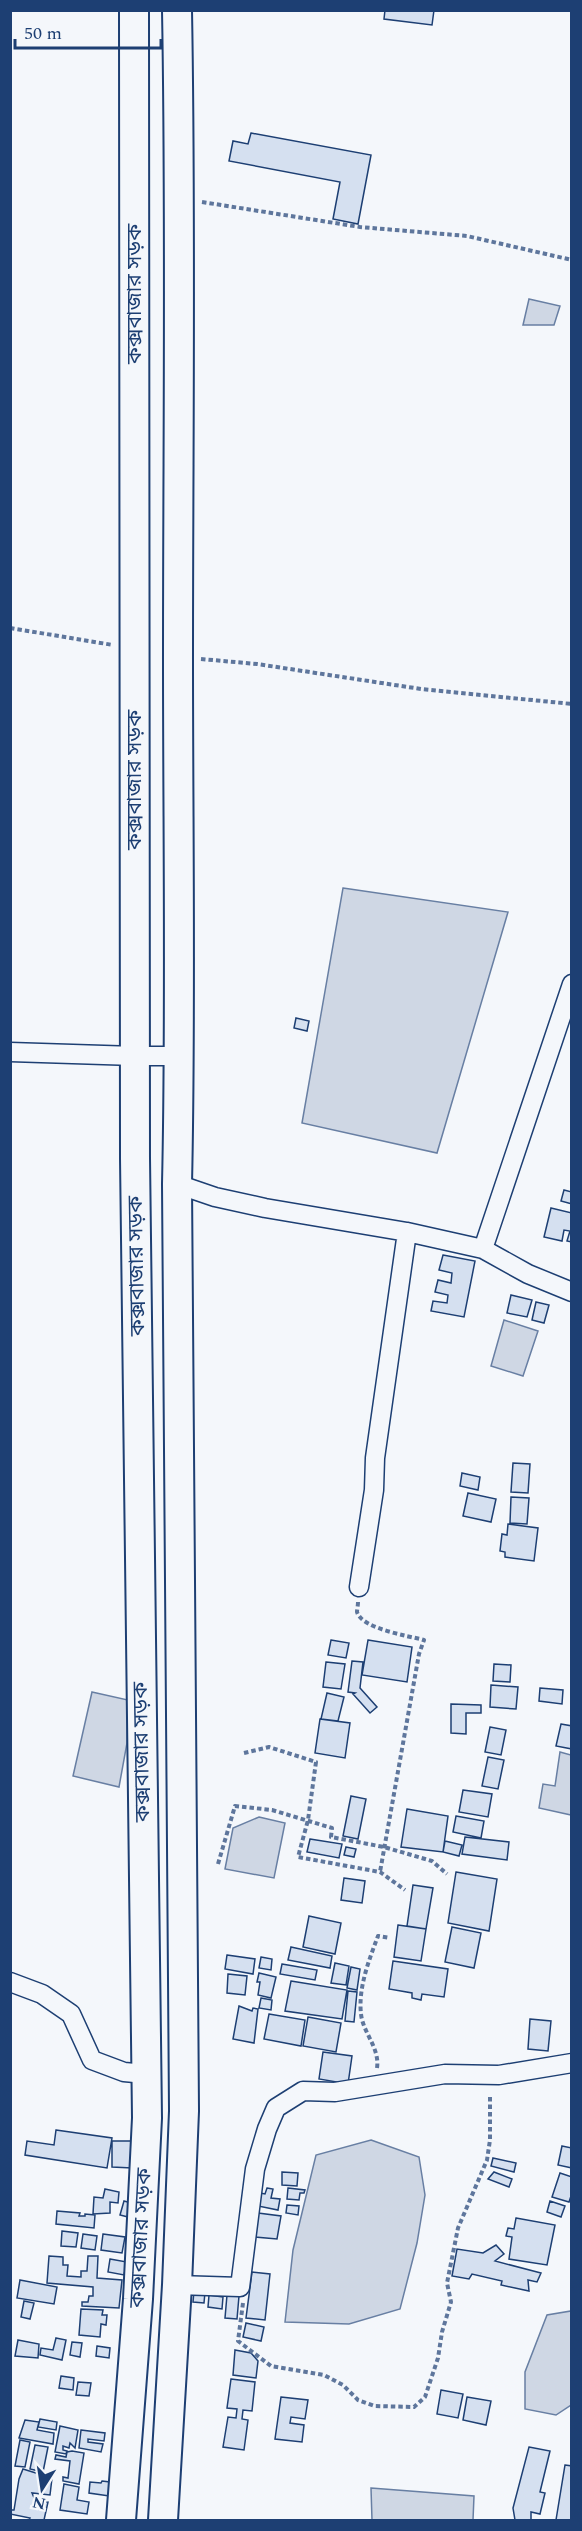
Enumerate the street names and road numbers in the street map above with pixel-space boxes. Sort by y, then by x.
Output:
street label: কক্সবাজার সড়ক [119,223,151,365]
street label: কক্সবাজার সড়ক [119,709,151,851]
street label: কক্সবাজার সড়ক [120,1195,154,1337]
street label: কক্সবাজার সড়ক [125,1681,159,1823]
street label: কক্সবাজার সড়ক [121,2166,161,2310]

